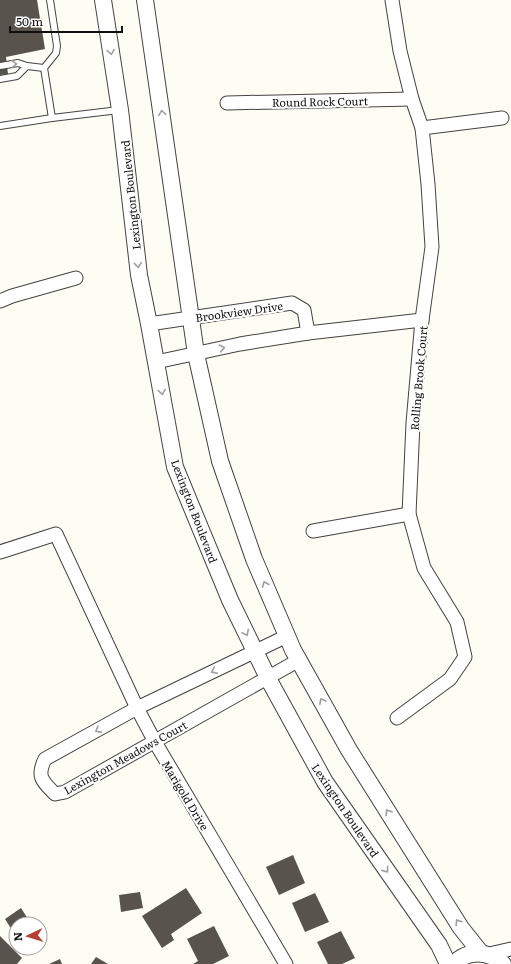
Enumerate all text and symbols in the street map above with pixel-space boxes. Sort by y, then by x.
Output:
scale bar [10,8,122,34]
text: 50 m [16,12,43,30]
one-way arrow [106,49,115,55]
one-way arrow [11,60,17,68]
street label: Round Rock Court [272,92,369,110]
one-way arrow [158,110,167,116]
street label: Lexington Boulevard [116,139,144,251]
one-way arrow [133,262,142,268]
street label: Brookview Drive [194,297,284,325]
street label: Rolling Brook Court [405,324,431,431]
one-way arrow [218,345,225,353]
one-way arrow [157,389,165,396]
street label: Lexington Boulevard [168,457,222,565]
one-way arrow [262,580,270,588]
one-way arrow [241,628,249,636]
one-way arrow [211,666,219,674]
one-way arrow [319,698,326,705]
street label: Lexington Meadows Court [60,716,190,798]
one-way arrow [95,725,103,732]
street label: Marigold Drive [159,757,213,833]
street label: Lexington Boulevard [309,760,384,860]
one-way arrow [386,809,393,816]
one-way arrow [381,866,389,873]
north arrow [8,916,48,956]
one-way arrow [455,919,462,926]
text: N [9,932,25,942]

